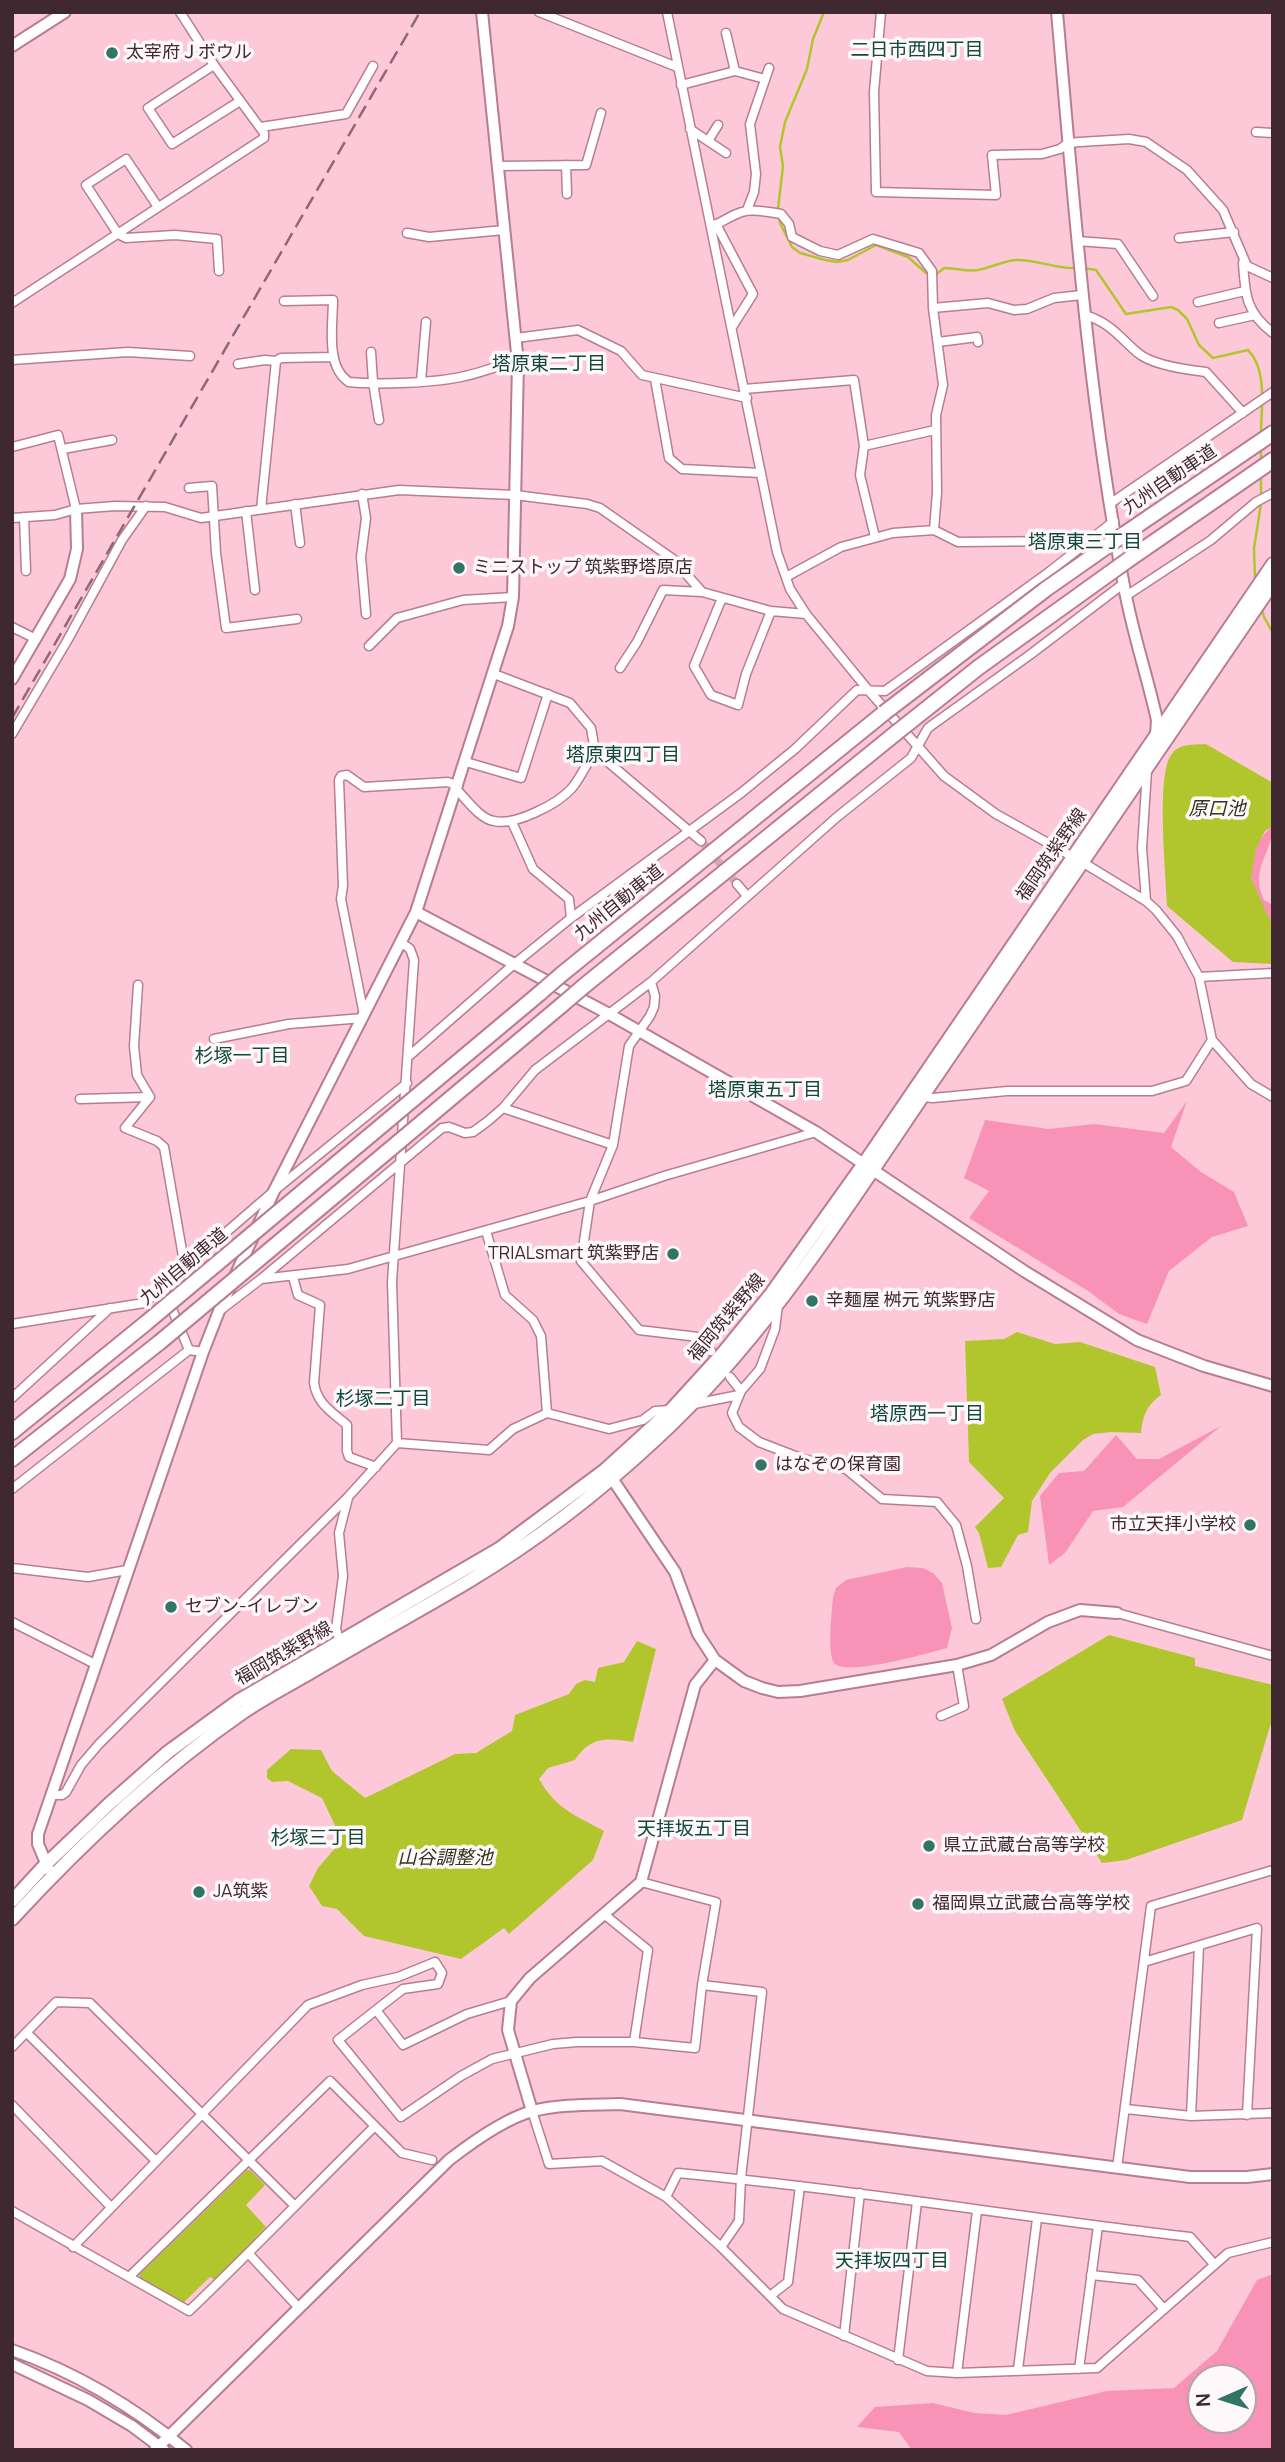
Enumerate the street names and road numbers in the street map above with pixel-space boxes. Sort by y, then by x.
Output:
street label: 九州自動車道 [1119,441,1221,519]
street label: 福岡筑紫野線 [1012,805,1092,905]
street label: 九州自動車道 [570,861,668,945]
street label: 九州自動車道 [136,1224,232,1310]
street label: 福岡筑紫野線 [684,1270,770,1366]
street label: 福岡筑紫野線 [232,1618,336,1690]

